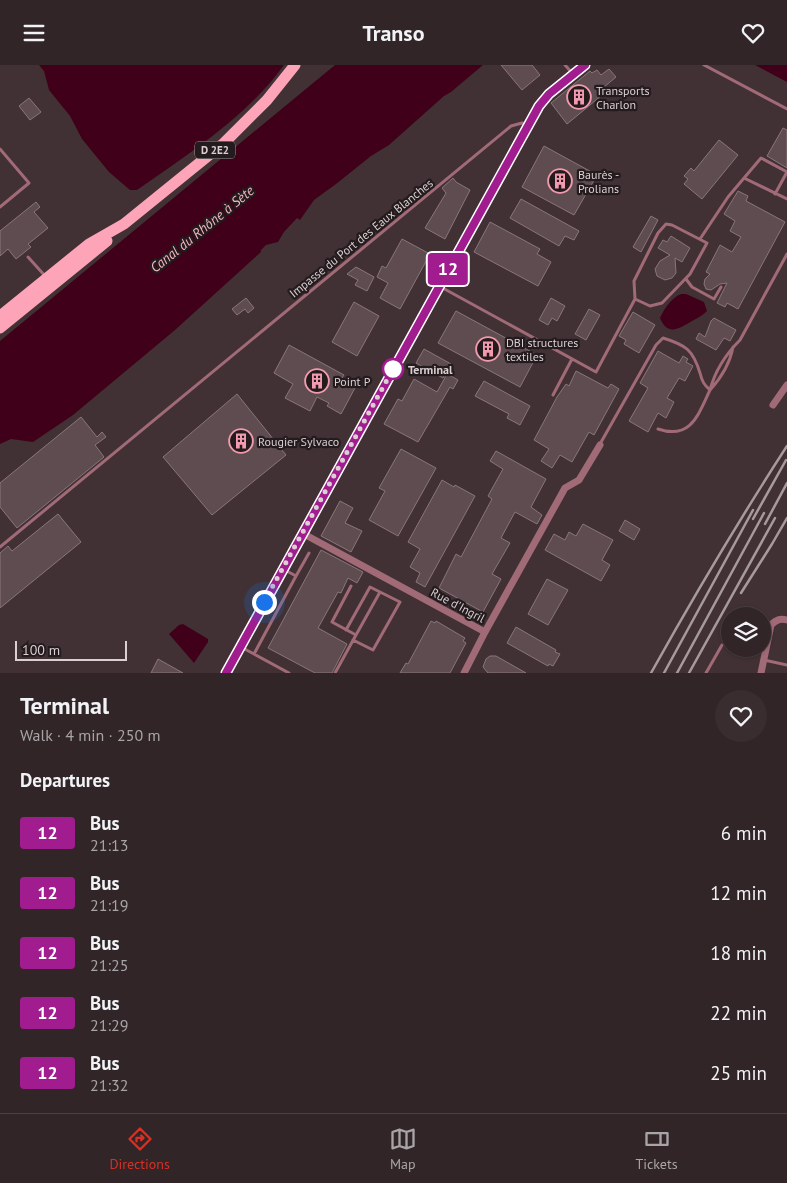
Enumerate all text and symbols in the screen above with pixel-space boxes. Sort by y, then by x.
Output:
icon: menu [20,19,48,47]
text: Transo [363,19,424,47]
icon: heart [739,19,767,47]
place label: Transports Charlon [596,83,650,112]
building icon: Transports Charlon [566,84,592,110]
road number: D 2E2 [195,141,235,159]
place label: Baurès - Prolians [578,167,619,196]
building icon: Baurès - Prolians [547,168,573,194]
street label: Impasse du Port des Eaux Blanches [286,175,436,301]
water label: Canal du Rhône à Sète [146,181,258,276]
line badge: 12 [426,253,470,285]
text: 12 [438,257,458,280]
place label: DBI structures textiles [506,335,578,364]
building icon: DBI structures textiles [475,336,501,362]
marker: Terminal [382,358,404,380]
place label: Terminal [408,362,453,377]
building icon: Point P [304,368,330,394]
place label: Point P [334,374,371,389]
building icon: Rougier Sylvaco [228,428,254,454]
place label: Rougier Sylvaco [258,434,339,449]
street label: Rue d'Ingril [428,584,488,626]
your location [252,590,277,615]
map controls [721,607,771,657]
button: layers [721,607,771,657]
scale bar [15,638,128,661]
text: 100 m [22,641,60,659]
text: Terminal [20,690,109,721]
button: heart [715,690,767,742]
text: Walk · 4 min · 250 m [20,725,160,745]
text: Departures [20,768,110,792]
text: Bus [90,811,119,835]
text: 12 [37,821,58,844]
text: 6 min [721,821,767,845]
text: 21:13 [90,835,128,855]
text: Bus [90,871,119,895]
text: 12 [37,881,58,904]
text: 12 min [710,881,767,905]
text: 21:19 [90,895,128,915]
text: Bus [90,931,119,955]
text: 12 [37,941,58,964]
text: 18 min [710,941,767,965]
text: 21:25 [90,955,128,975]
text: Bus [90,991,119,1015]
text: 12 [37,1001,58,1024]
text: 22 min [710,1001,767,1025]
text: 21:29 [90,1015,128,1035]
text: Bus [90,1051,119,1075]
text: 12 [37,1061,58,1084]
text: 25 min [710,1061,767,1085]
text: 21:32 [90,1075,128,1095]
tab: Directions [109,1125,170,1173]
tab: Map [389,1125,417,1173]
tab: Tickets [635,1125,678,1173]

